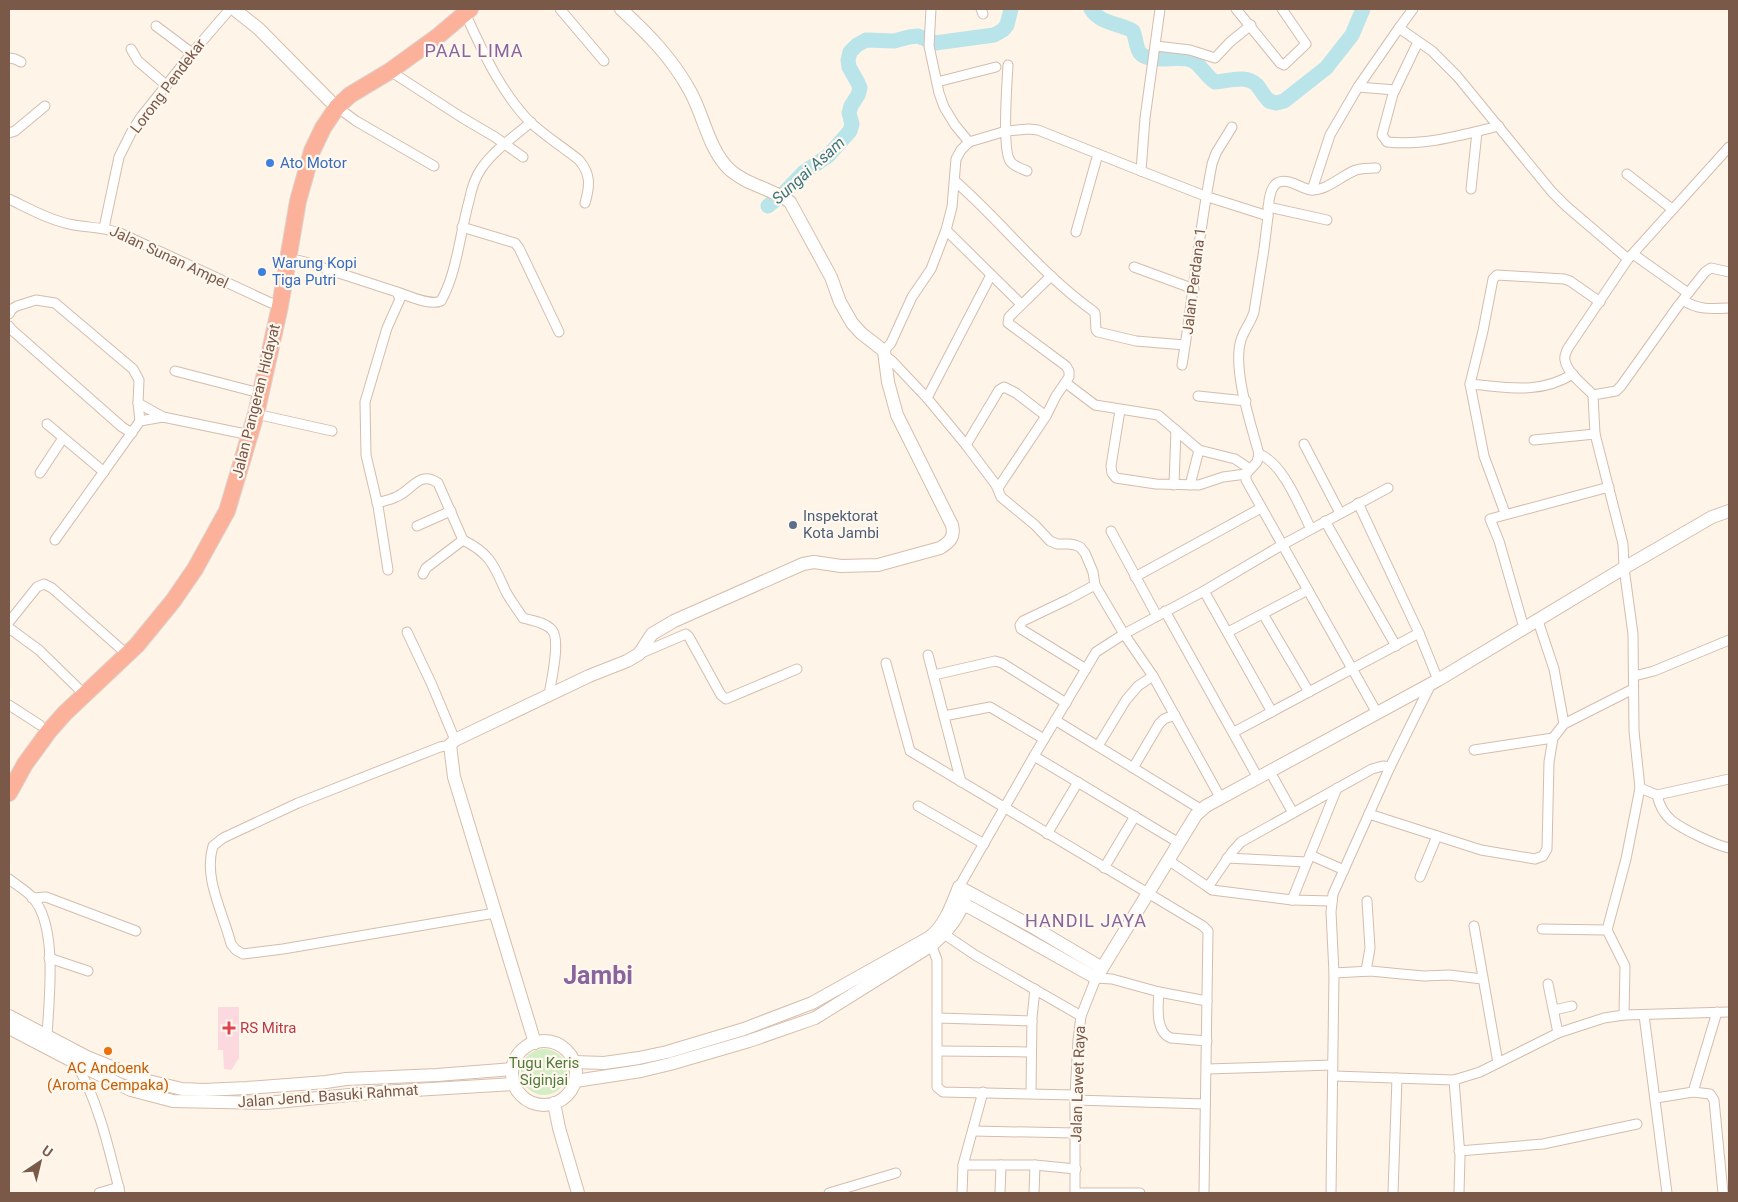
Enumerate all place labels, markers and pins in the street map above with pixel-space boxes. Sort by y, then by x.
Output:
place label: Ato Motor [280,154,347,172]
marker: Ato Motor [264,157,276,169]
place label: Warung Kopi Tiga Putri [272,254,357,289]
marker: Warung Kopi Tiga Putri [256,266,268,278]
place label: Inspektorat Kota Jambi [803,507,879,542]
marker: Inspektorat Kota Jambi [787,519,799,531]
place label: RS Mitra [240,1019,296,1037]
marker: RS Mitra [222,1021,236,1035]
marker: AC Andoenk (Aroma Cempaka) [102,1045,114,1057]
place label: AC Andoenk (Aroma Cempaka) [47,1059,169,1094]

